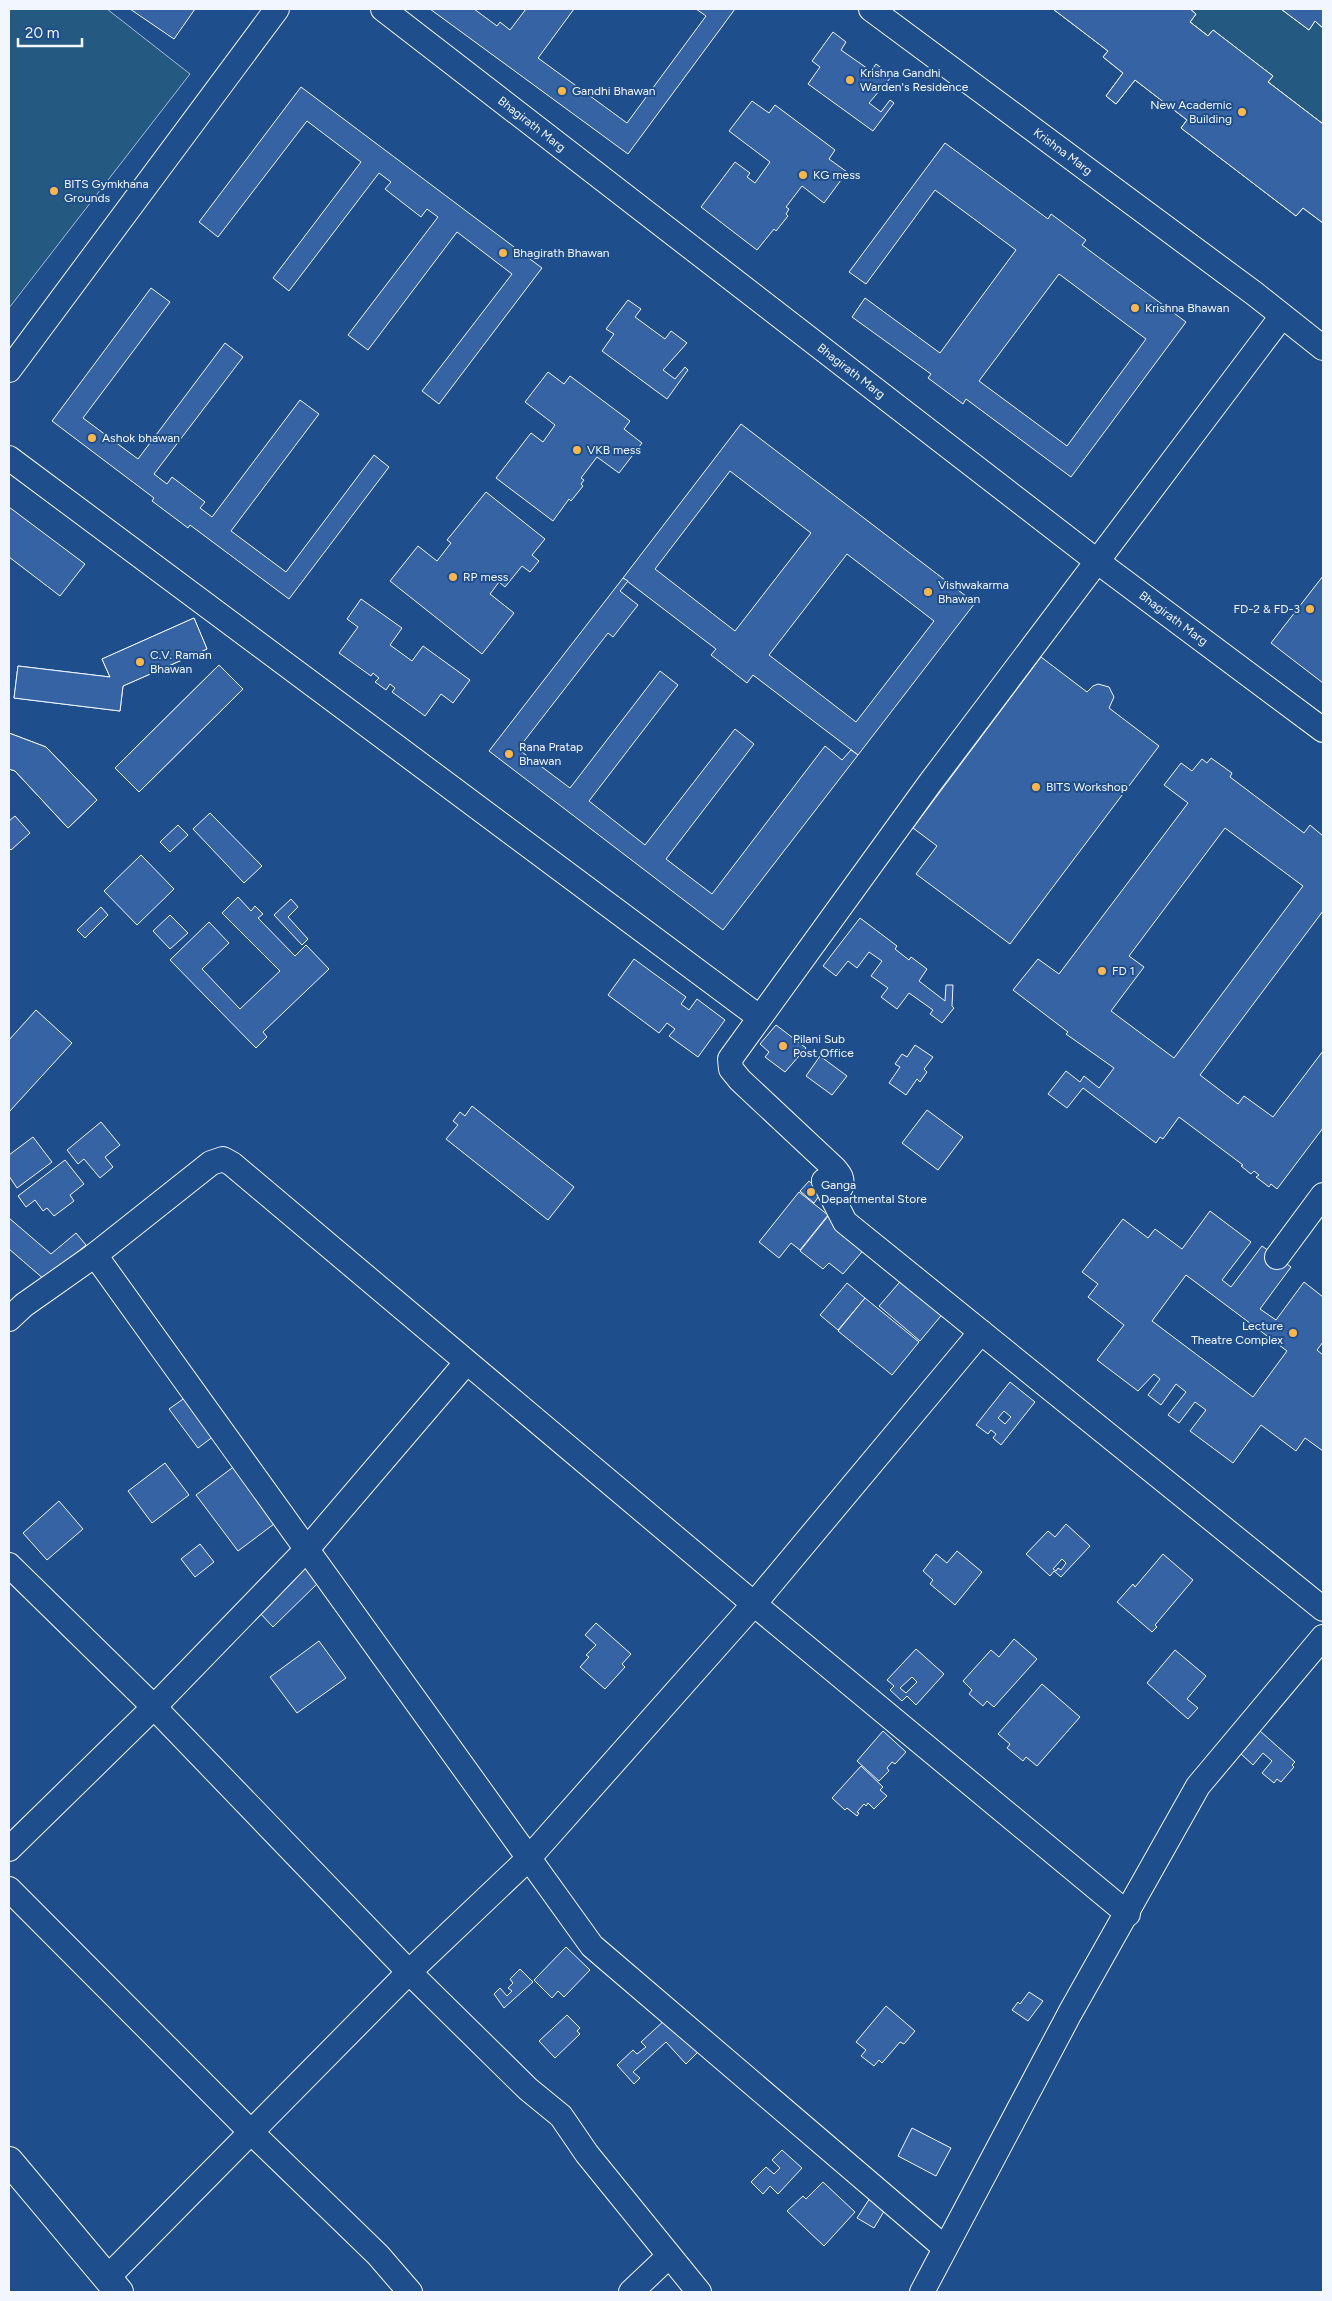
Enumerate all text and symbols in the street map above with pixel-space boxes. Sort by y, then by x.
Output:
scale bar [18,15,81,47]
text: 20 m [25,24,59,42]
place label: Krishna Gandhi Warden's Residence [860,66,969,94]
marker: Krishna Gandhi Warden's Residence [844,74,856,86]
place label: Gandhi Bhawan [572,84,656,98]
marker: Gandhi Bhawan [556,85,568,97]
street label: Bhagirath Marg [495,93,568,155]
place label: New Academic Building [1150,98,1233,126]
marker: New Academic Building [1236,106,1248,118]
street label: Krishna Marg [1031,125,1095,178]
place label: KG mess [813,168,861,182]
marker: KG mess [797,169,809,181]
place label: BITS Gymkhana Grounds [64,177,149,205]
marker: BITS Gymkhana Grounds [48,185,60,197]
place label: Bhagirath Bhawan [513,246,610,260]
marker: Bhagirath Bhawan [497,247,509,259]
place label: Krishna Bhawan [1145,301,1230,315]
marker: Krishna Bhawan [1129,302,1141,314]
street label: Bhagirath Marg [815,341,888,402]
place label: Ashok bhawan [102,431,180,445]
marker: Ashok bhawan [86,432,98,444]
place label: VKB mess [587,443,641,457]
marker: VKB mess [571,444,583,456]
place label: RP mess [463,570,509,584]
marker: RP mess [447,571,459,583]
place label: Vishwakarma Bhawan [938,578,1009,606]
marker: Vishwakarma Bhawan [922,586,934,598]
street label: Bhagirath Marg [1136,588,1210,648]
place label: FD-2 & FD-3 [1234,602,1300,616]
marker: FD-2 & FD-3 [1304,603,1316,615]
place label: C.V. Raman Bhawan [150,648,212,676]
marker: C.V. Raman Bhawan [134,656,146,668]
place label: Rana Pratap Bhawan [519,740,583,768]
marker: Rana Pratap Bhawan [503,748,515,760]
place label: BITS Workshop [1046,780,1128,794]
marker: BITS Workshop [1030,781,1042,793]
place label: FD 1 [1112,964,1135,978]
marker: FD 1 [1096,965,1108,977]
place label: Pilani Sub Post Office [793,1032,854,1060]
marker: Pilani Sub Post Office [777,1040,789,1052]
place label: Ganga Departmental Store [821,1178,927,1206]
marker: Ganga Departmental Store [805,1186,817,1198]
place label: Lecture Theatre Complex [1191,1319,1283,1347]
marker: Lecture Theatre Complex [1287,1327,1299,1339]

